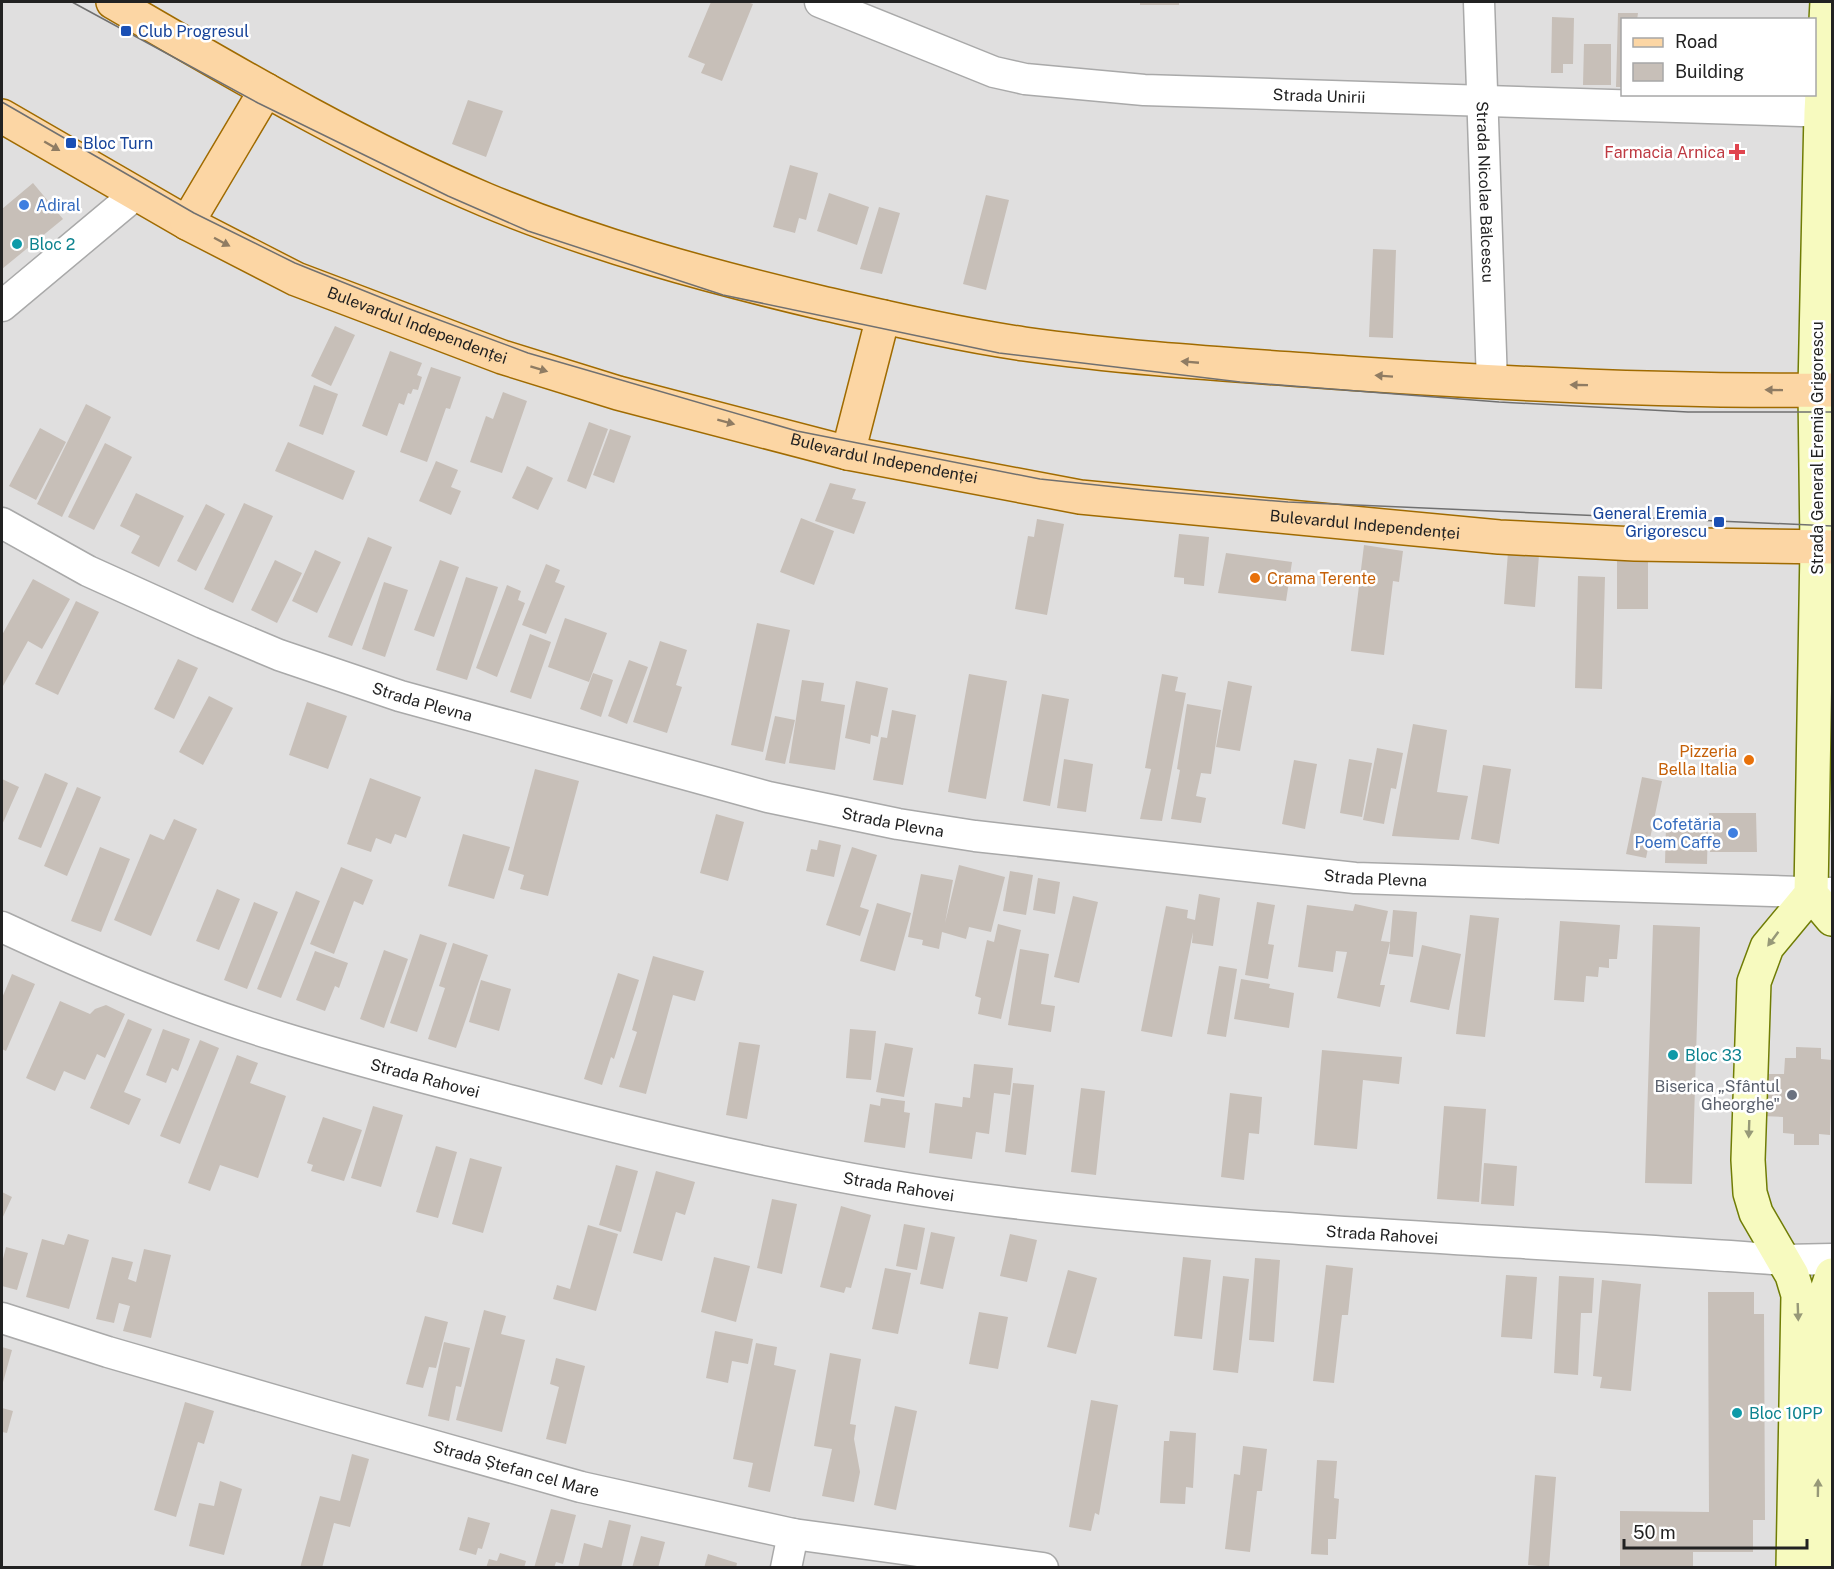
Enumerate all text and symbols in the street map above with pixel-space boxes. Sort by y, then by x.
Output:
legend [1621,18,1816,96]
place label: Club Progresul [138,22,249,41]
marker: Club Progresul [119,24,133,38]
text: Road [1675,31,1718,52]
text: Building [1675,61,1744,82]
street label: Strada Unirii [1272,85,1366,107]
street label: Strada Nicolae Bălcescu [1472,101,1498,283]
place label: Bloc Turn [83,134,153,153]
marker: Bloc Turn [64,136,78,150]
one-way arrow [44,141,61,151]
place label: Farmacia Arnica [1604,143,1725,162]
marker: Farmacia Arnica [1730,145,1744,159]
place label: Adiral [36,196,81,215]
marker: Adiral [17,198,31,212]
place label: Bloc 2 [29,235,75,254]
one-way arrow [213,236,231,246]
marker: Bloc 2 [10,237,24,251]
street label: Bulevardul Independenței [325,283,509,368]
street label: Strada General Eremia Grigorescu [1808,321,1827,575]
one-way arrow [1180,357,1199,366]
one-way arrow [530,364,548,374]
one-way arrow [1375,371,1394,380]
one-way arrow [1570,380,1589,390]
one-way arrow [1765,385,1784,394]
one-way arrow [717,418,735,428]
street label: Bulevardul Independenței [788,429,979,487]
place label: General Eremia Grigorescu [1593,504,1707,541]
street label: Bulevardul Independenței [1269,506,1461,543]
marker: General Eremia Grigorescu [1712,515,1726,529]
place label: Crama Terente [1267,569,1376,588]
marker: Crama Terente [1248,571,1262,585]
street label: Strada Plevna [370,678,475,725]
place label: Pizzeria Bella Italia [1658,742,1737,779]
marker: Pizzeria Bella Italia [1742,753,1756,767]
street label: Strada Plevna [840,804,945,841]
place label: Cofetăria Poem Caffe [1634,815,1721,852]
marker: Cofetăria Poem Caffe [1726,826,1740,840]
street label: Strada Plevna [1323,866,1427,890]
one-way arrow [1768,931,1780,946]
place label: Bloc 33 [1685,1046,1742,1065]
marker: Bloc 33 [1666,1048,1680,1062]
street label: Strada Rahovei [368,1055,482,1102]
place label: Biserica „Sfântul Gheorghe" [1655,1077,1780,1114]
marker: Biserica „Sfântul Gheorghe" [1785,1088,1799,1102]
one-way arrow [1744,1120,1753,1139]
street label: Strada Rahovei [841,1168,955,1205]
street label: Strada Rahovei [1325,1222,1439,1248]
one-way arrow [1794,1303,1803,1322]
place label: Bloc 10PP [1749,1404,1822,1423]
marker: Bloc 10PP [1730,1406,1744,1420]
street label: Strada Ștefan cel Mare [431,1437,601,1501]
one-way arrow [1813,1479,1823,1498]
scale bar [1624,1512,1807,1550]
text: 50 m [1633,1522,1676,1543]

